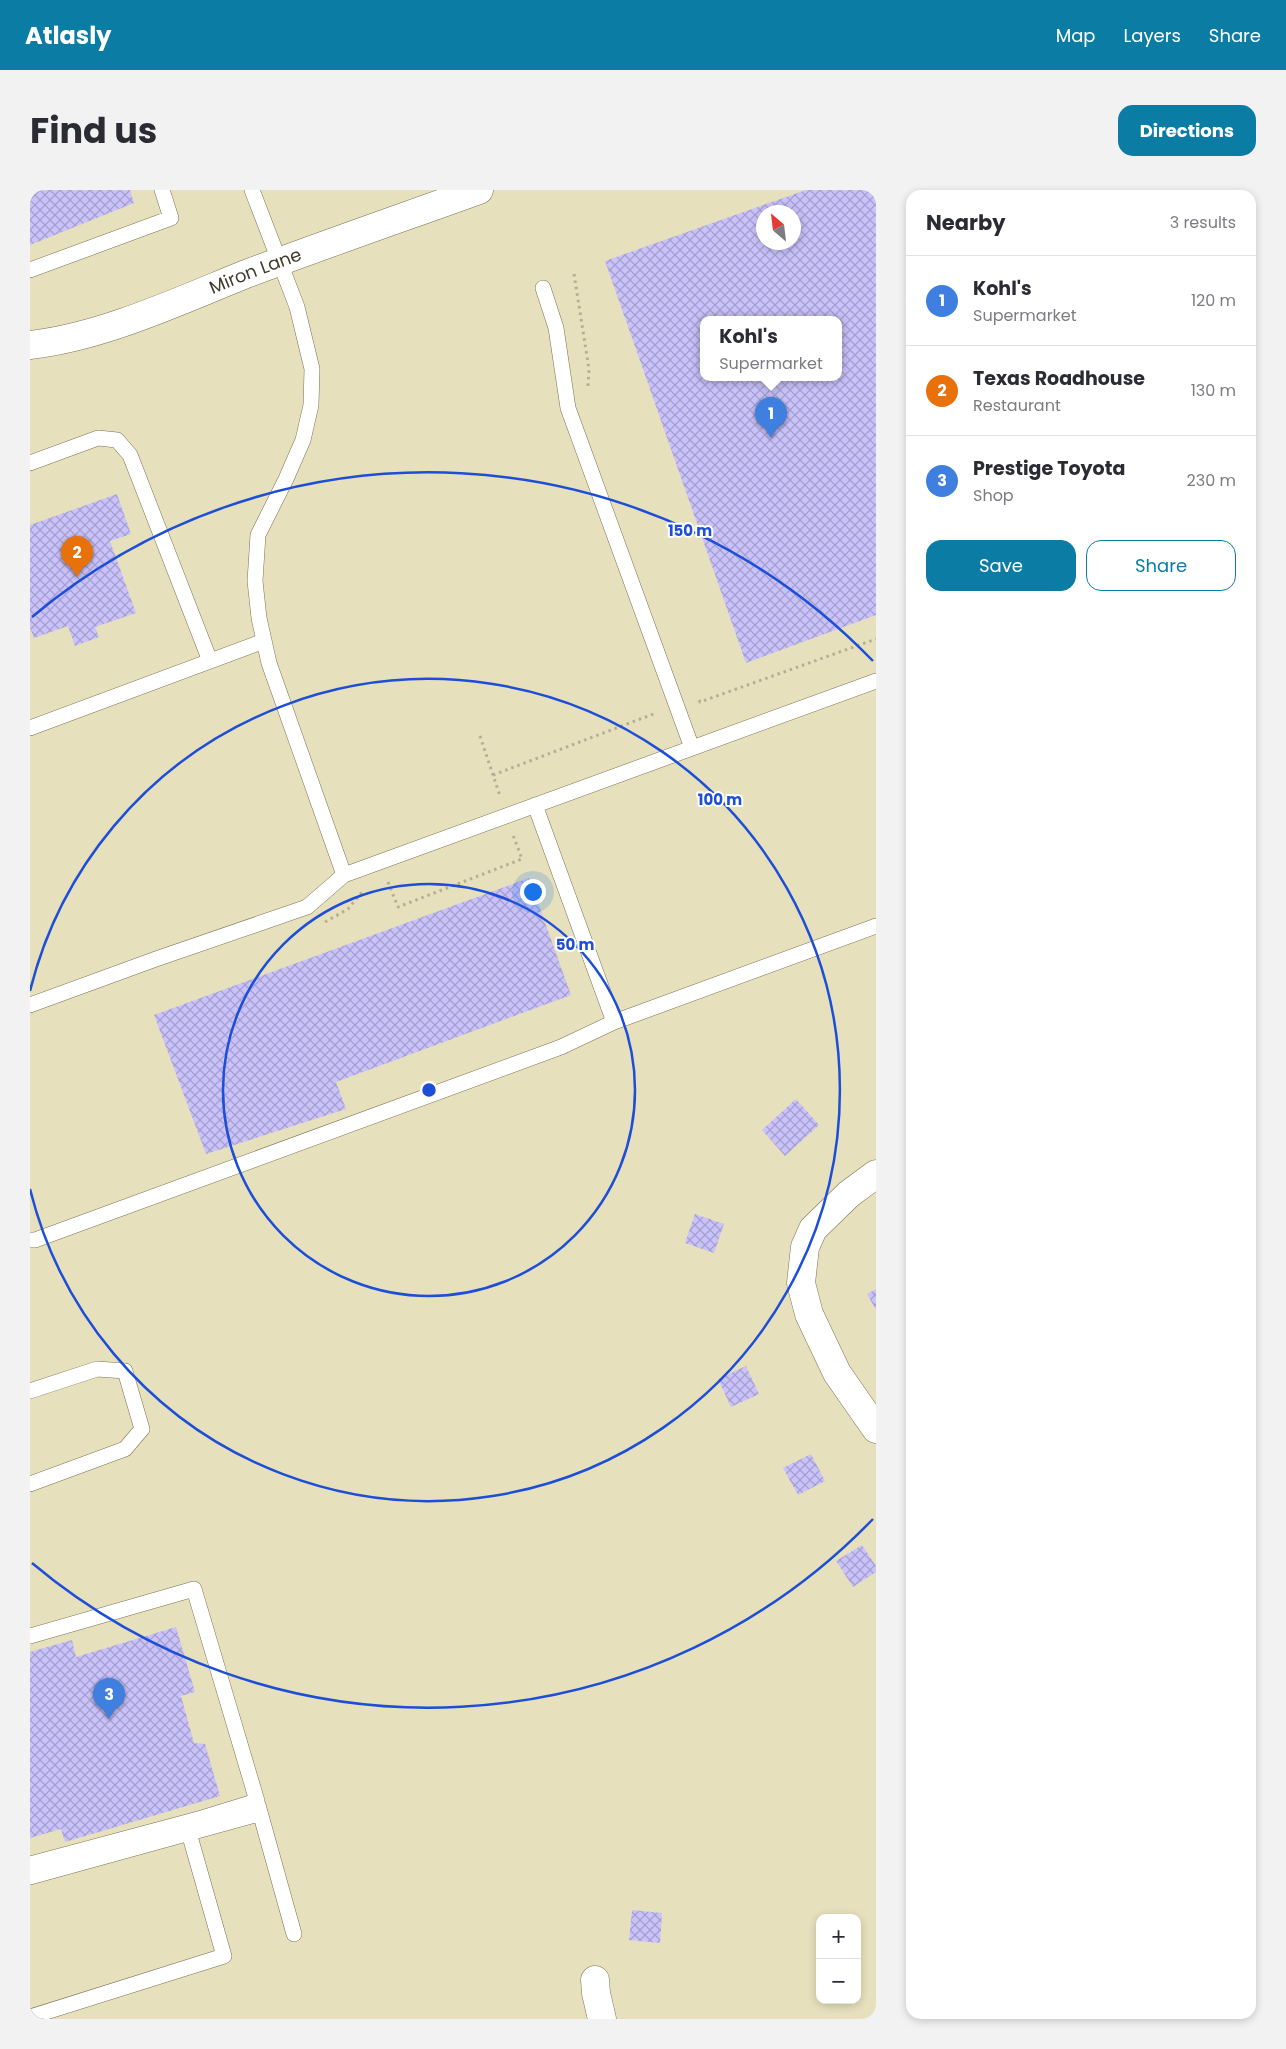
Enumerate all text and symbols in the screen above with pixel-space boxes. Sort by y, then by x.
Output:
text: Atlasly [25,19,111,52]
text: Map [1056,23,1096,48]
text: Layers [1124,23,1181,48]
text: Share [1209,23,1261,48]
button: Directions [1118,105,1256,156]
text: Find us [30,106,157,155]
north arrow [756,205,801,250]
text: Nearby [926,208,1006,237]
text: 3 results [1170,211,1236,234]
street label: Miron Lane [205,241,305,300]
text: Kohl's [973,275,1032,302]
text: 1 [939,289,945,312]
text: 120 m [1191,289,1236,312]
text: Supermarket [973,304,1077,327]
popup [700,316,842,381]
text: Kohl's [719,323,778,350]
text: Supermarket [719,352,823,375]
text: Texas Roadhouse [973,365,1145,392]
text: 2 [937,379,947,402]
text: 130 m [1191,379,1236,402]
text: Restaurant [973,394,1061,417]
pin: 1 [755,397,787,438]
text: Prestige Toyota [973,455,1125,482]
text: 3 [937,469,947,492]
text: 230 m [1187,469,1236,492]
text: Shop [973,484,1014,507]
text: 150 m [668,520,712,541]
pin: 2 [61,536,93,577]
button: Save [926,540,1076,591]
button: Share [1086,540,1236,591]
text: 100 m [698,789,742,810]
your location [520,879,546,905]
text: 50 m [556,934,594,955]
centre of rings [420,1081,438,1099]
pin: 3 [93,1678,125,1719]
map controls [816,1914,861,2004]
button: + [816,1914,861,1959]
button: − [816,1959,861,2004]

